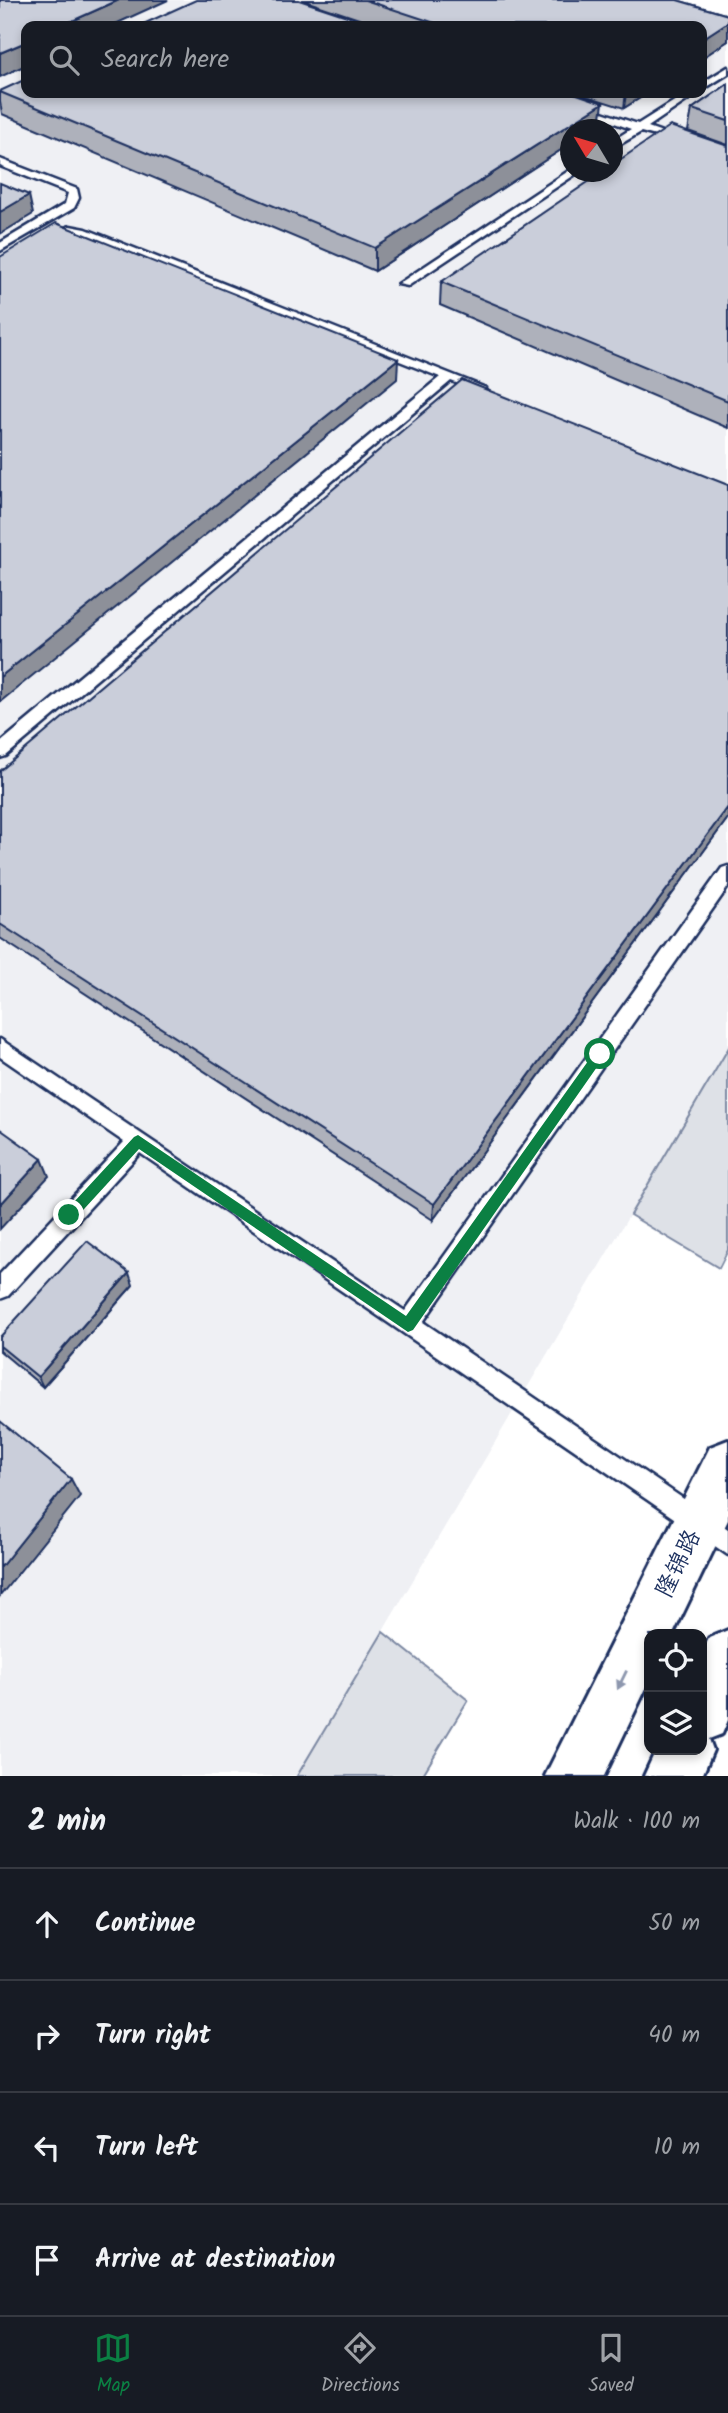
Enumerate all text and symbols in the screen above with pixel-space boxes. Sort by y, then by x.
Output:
search box [21,21,707,98]
text: Search here [101,39,229,81]
icon: search [45,41,83,79]
north arrow [560,119,623,182]
route start [584,1038,615,1069]
route end [53,1199,84,1230]
street label: 隆锦路 [646,1523,712,1605]
map controls [644,1629,707,1755]
button: locate [644,1629,707,1692]
one-way arrow [616,1670,627,1690]
button: layers [644,1692,707,1755]
text: 2 min [28,1798,106,1846]
text: Walk · 100 m [573,1804,700,1840]
text: Continue [95,1903,196,1945]
icon: ahead [28,1905,66,1943]
text: 50 m [649,1906,700,1942]
text: Turn right [95,2015,211,2057]
icon: right [28,2017,66,2055]
text: 40 m [648,2018,700,2054]
text: Turn left [95,2127,198,2169]
icon: left [28,2129,66,2167]
text: 10 m [654,2130,700,2166]
text: Arrive at destination [95,2239,335,2281]
icon: arrive [28,2241,66,2279]
tab: Map [94,2329,132,2401]
tab: Directions [321,2329,400,2401]
tab: Saved [589,2329,634,2401]

